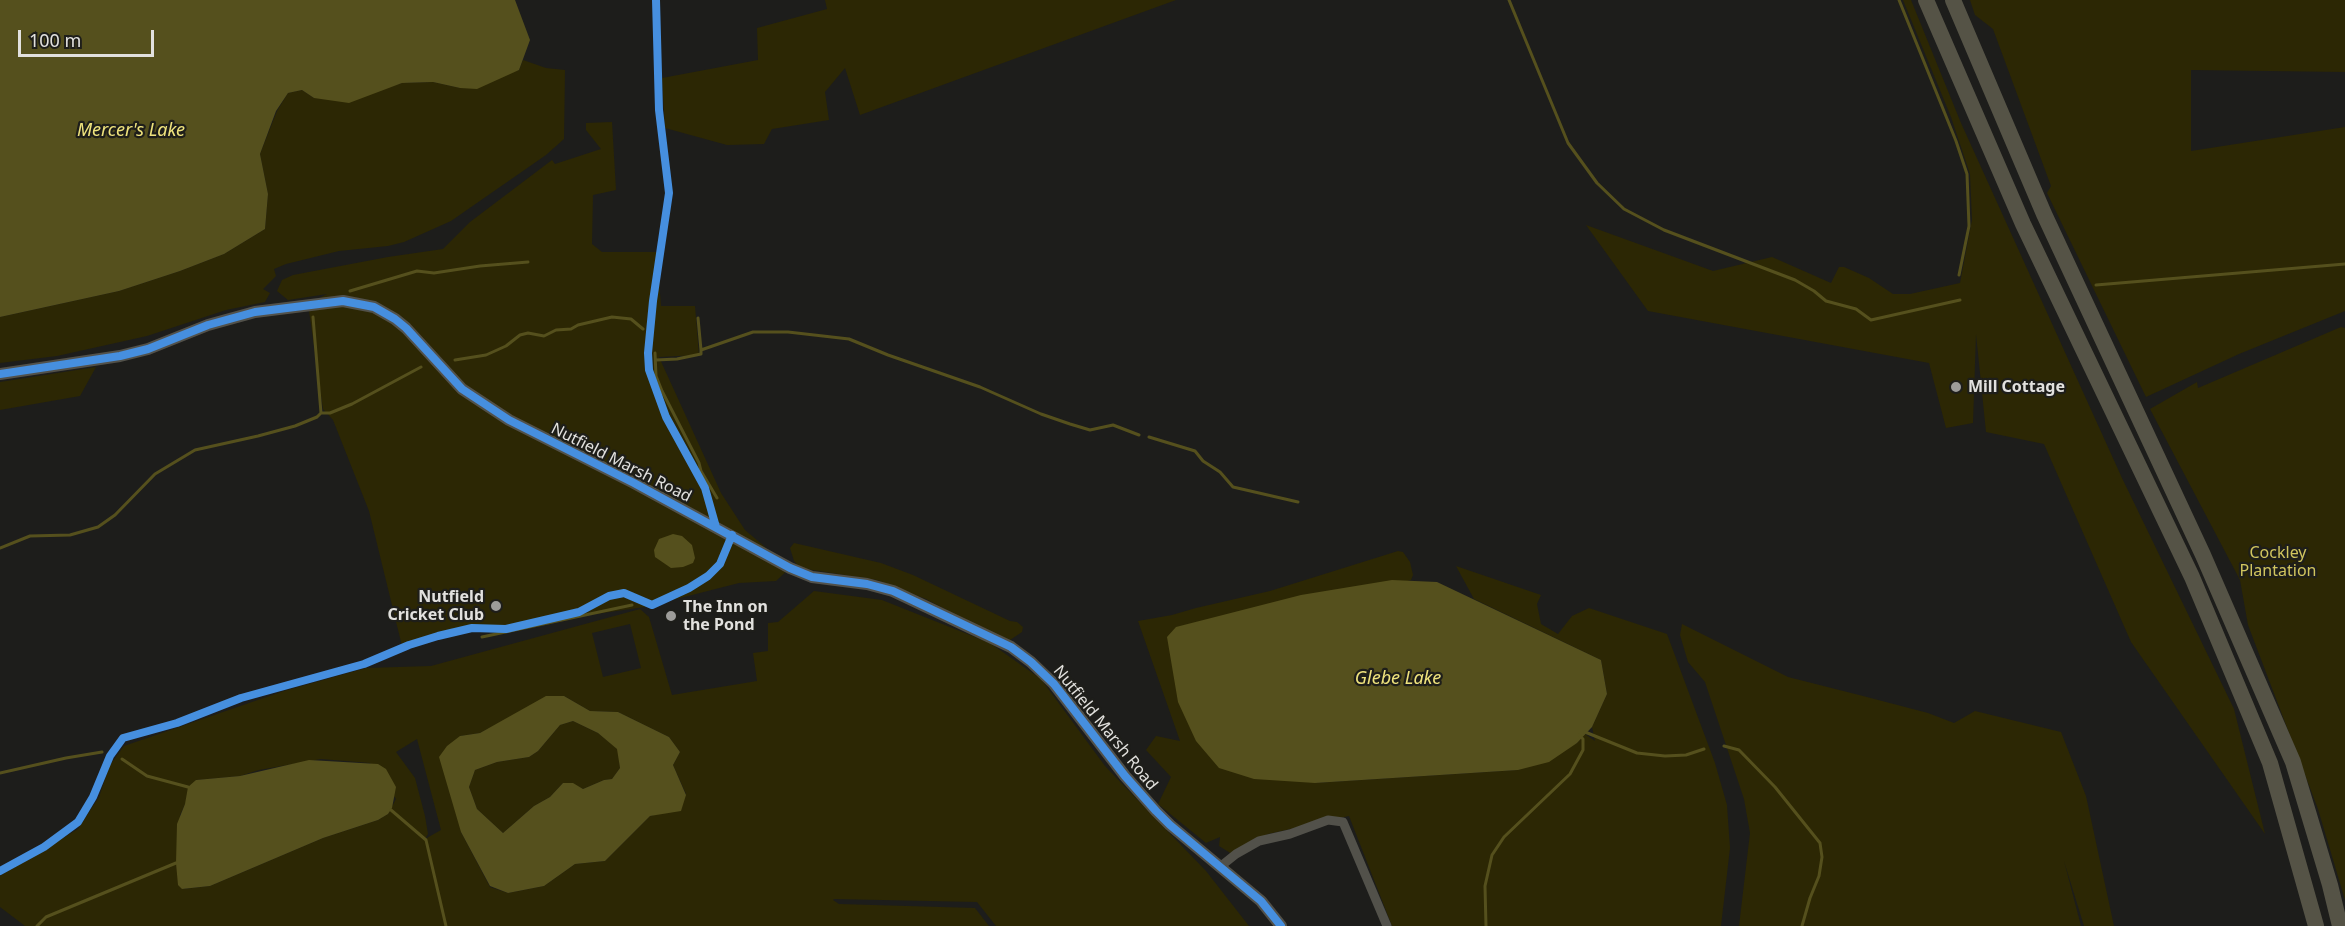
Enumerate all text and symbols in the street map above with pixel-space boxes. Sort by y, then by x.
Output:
scale bar [21,18,158,56]
text: 100 m [29,28,81,52]
water label: Mercer's Lake [77,120,185,142]
place label: Mill Cottage [1968,377,2065,397]
marker: Mill Cottage [1949,380,1963,394]
street label: Nutfield Marsh Road [548,419,694,507]
park label: Cockley Plantation [2240,543,2316,581]
place label: Nutfield Cricket Club [387,587,484,625]
place label: The Inn on the Pond [683,597,768,635]
marker: Nutfield Cricket Club [489,599,503,613]
marker: The Inn on the Pond [664,609,678,623]
street label: Nutfield Marsh Road [1049,662,1161,794]
water label: Glebe Lake [1355,668,1441,690]

